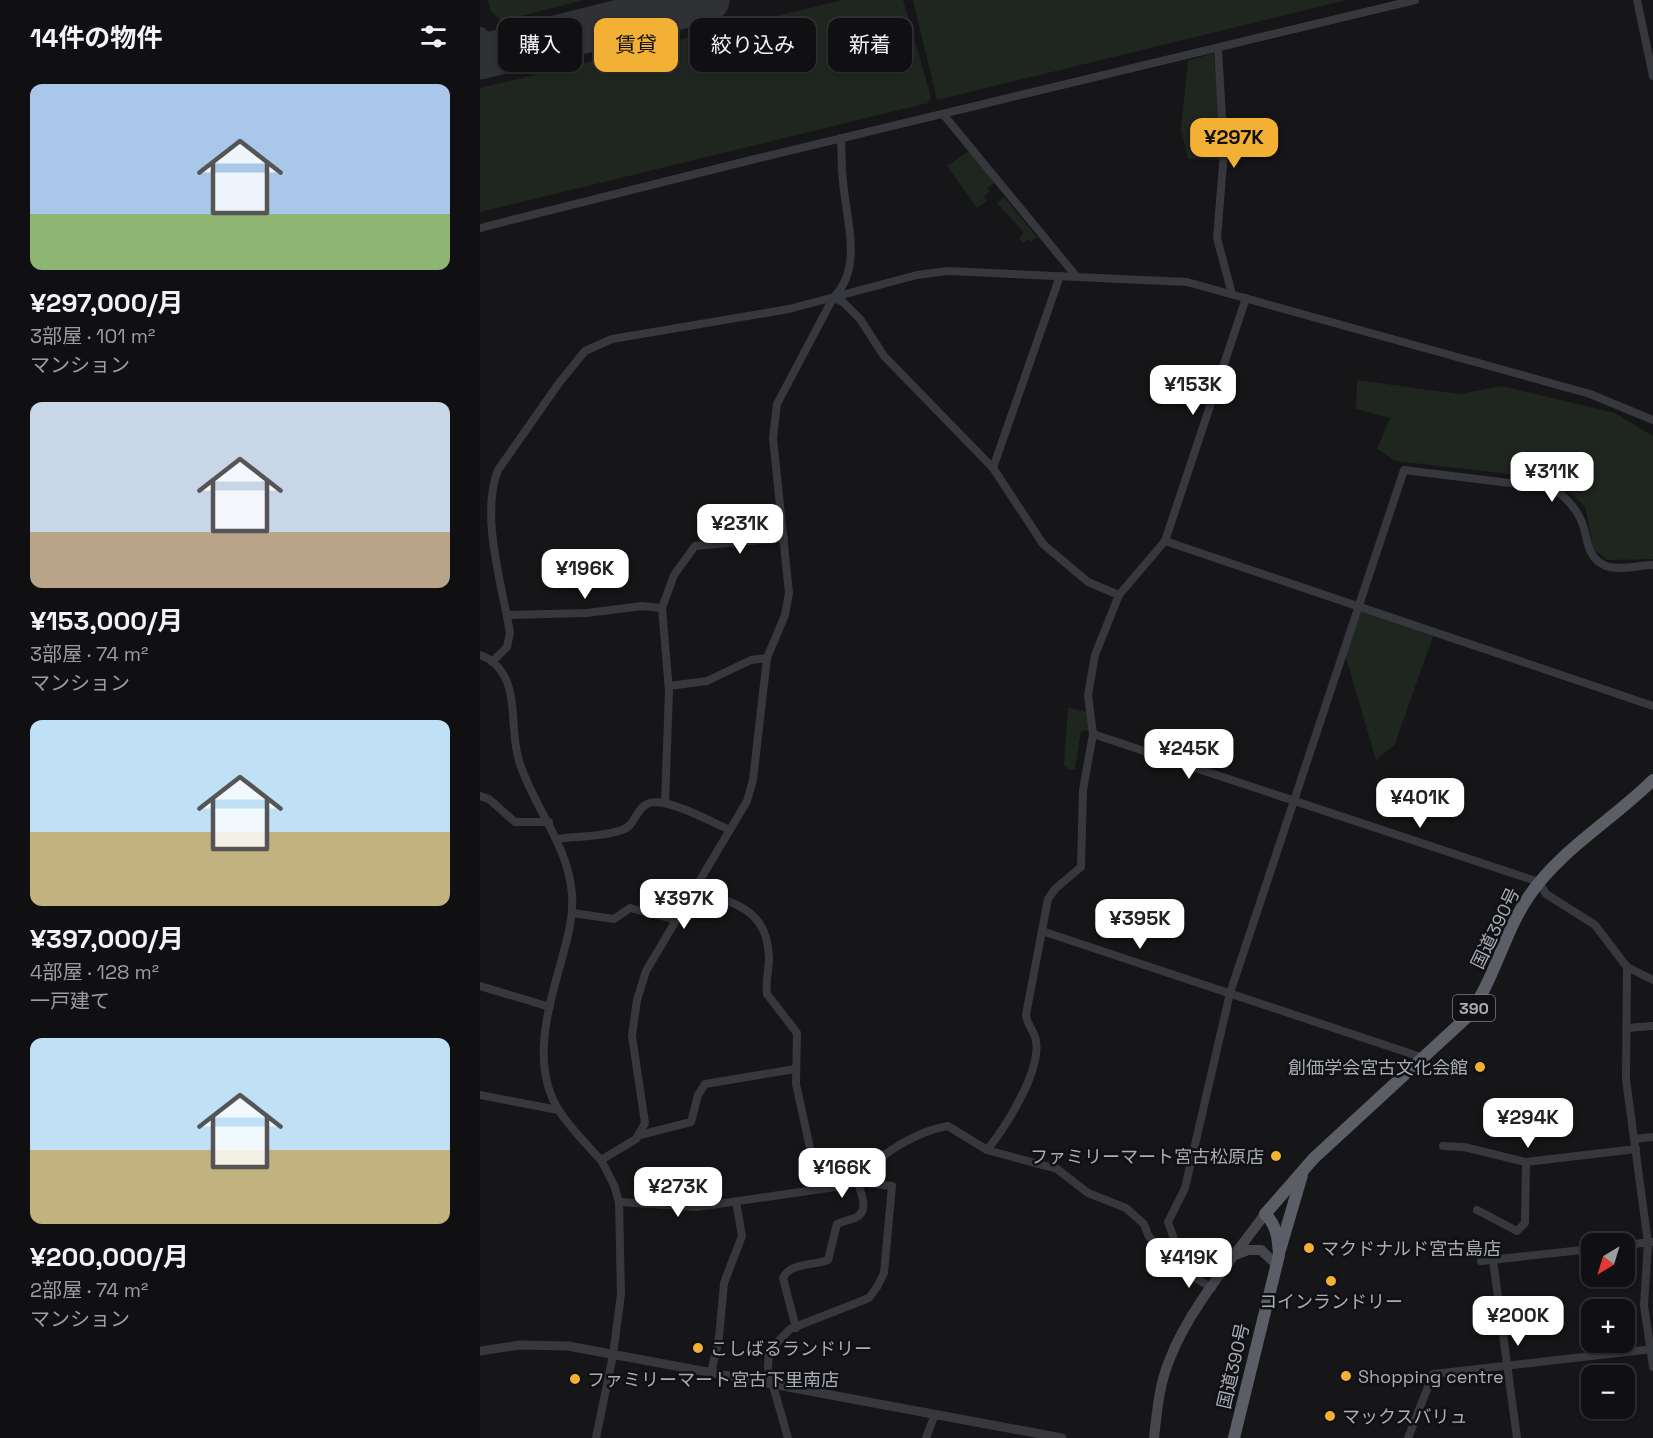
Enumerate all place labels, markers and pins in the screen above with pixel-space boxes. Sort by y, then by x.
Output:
pin: ¥297K [1192,118,1276,169]
pin: ¥153K [1151,365,1235,416]
pin: ¥311K [1510,452,1594,503]
pin: ¥231K [698,504,782,555]
pin: ¥196K [543,549,627,600]
pin: ¥245K [1147,729,1231,780]
pin: ¥401K [1378,778,1462,829]
pin: ¥397K [642,879,726,930]
pin: ¥395K [1098,899,1182,950]
place label: 創価学会宮古文化会館 [1288,1056,1468,1079]
marker: 創価学会宮古文化会館 [1473,1060,1487,1074]
pin: ¥294K [1486,1098,1570,1149]
place label: ファミリーマート宮古松原店 [1030,1145,1264,1168]
pin: ¥166K [800,1148,884,1199]
marker: ファミリーマート宮古松原店 [1269,1149,1283,1163]
pin: ¥273K [636,1167,720,1218]
place label: マクドナルド宮古島店 [1321,1237,1501,1260]
pin: ¥419K [1147,1238,1231,1289]
marker: マクドナルド宮古島店 [1302,1241,1316,1255]
marker: コインランドリー [1324,1274,1338,1288]
place label: コインランドリー [1259,1290,1403,1313]
pin: ¥200K [1476,1296,1560,1347]
place label: こしばるランドリー [710,1337,872,1360]
marker: こしばるランドリー [691,1341,705,1355]
place label: Shopping centre [1358,1365,1504,1388]
place label: ファミリーマート宮古下里南店 [587,1368,839,1391]
marker: Shopping centre [1339,1369,1353,1383]
marker: ファミリーマート宮古下里南店 [568,1372,582,1386]
place label: マックスバリュ [1342,1405,1467,1428]
marker: マックスバリュ [1323,1409,1337,1423]

